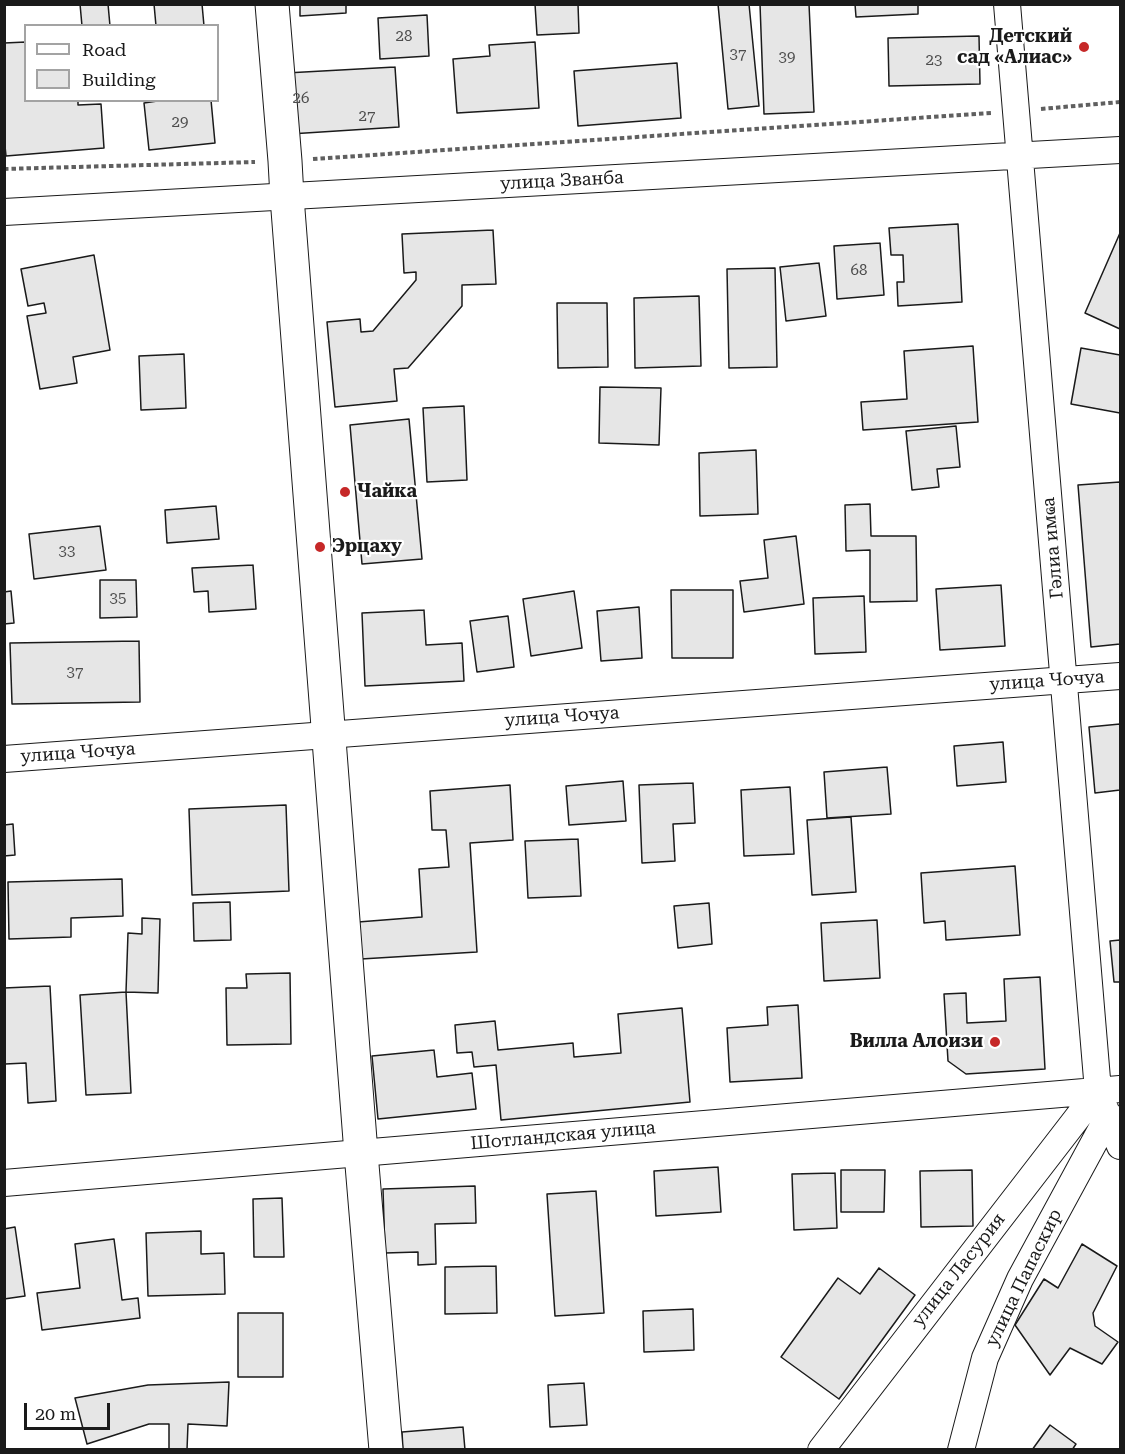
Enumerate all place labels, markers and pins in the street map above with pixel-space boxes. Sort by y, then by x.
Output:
place label: Детский сад «Алиас» [957,26,1072,68]
marker: Детский сад «Алиас» [1077,40,1091,54]
place label: Чайка [357,481,417,503]
marker: Чайка [338,485,352,499]
place label: Эрцаху [332,536,402,558]
marker: Эрцаху [313,540,327,554]
place label: Вилла Алоизи [850,1031,983,1053]
marker: Вилла Алоизи [988,1035,1002,1049]

